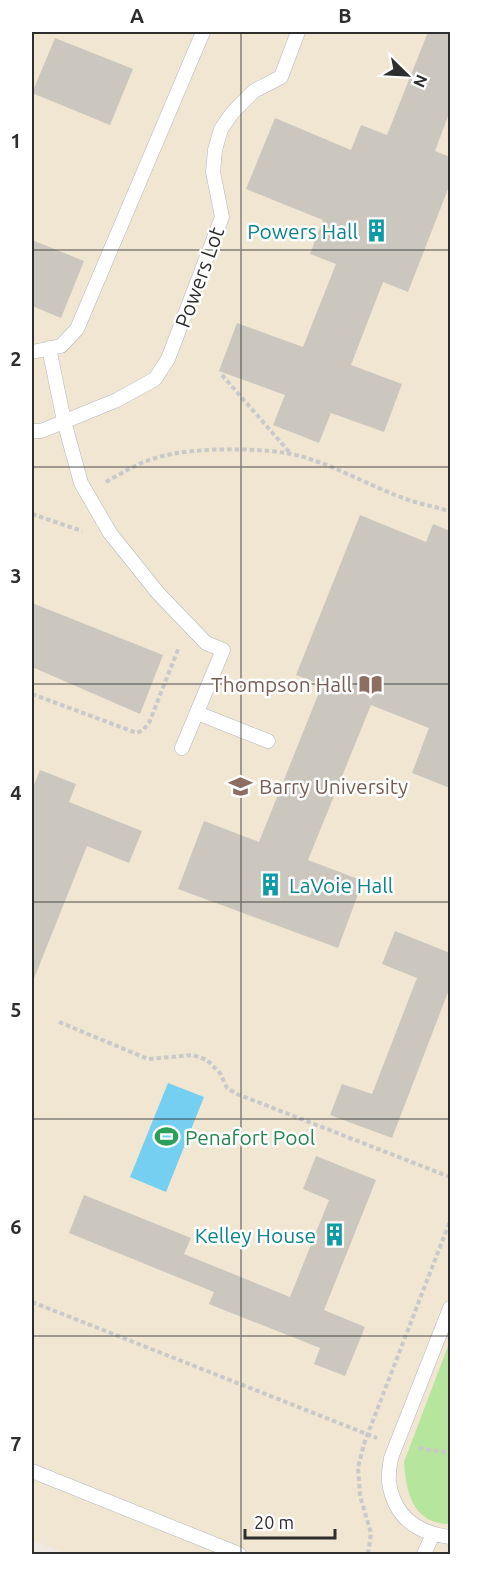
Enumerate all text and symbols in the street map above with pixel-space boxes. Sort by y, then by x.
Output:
text: A [130,4,144,27]
text: B [338,4,352,27]
north arrow [377,45,437,105]
text: N [410,72,431,90]
text: 1 [10,129,22,152]
building icon: Powers Hall [363,218,389,244]
place label: Powers Hall [247,219,358,243]
street label: Powers Lot [170,223,228,331]
text: 2 [10,347,22,370]
text: 3 [10,564,22,587]
library icon: Thompson Hall [357,671,383,697]
place label: Thompson Hall [211,672,352,696]
school or university icon: Barry University [228,773,254,799]
place label: Barry University [259,774,408,798]
text: 4 [10,781,22,804]
building icon: LaVoie Hall [258,872,284,898]
place label: LaVoie Hall [289,873,393,897]
text: 5 [10,998,22,1021]
sports icon: Penafort Pool [154,1124,180,1150]
place label: Penafort Pool [185,1125,315,1149]
text: 6 [10,1215,22,1238]
building icon: Kelley House [321,1222,347,1248]
place label: Kelley House [195,1223,316,1247]
text: 7 [10,1432,22,1455]
scale bar [245,1502,335,1540]
text: 20 m [254,1512,294,1532]

